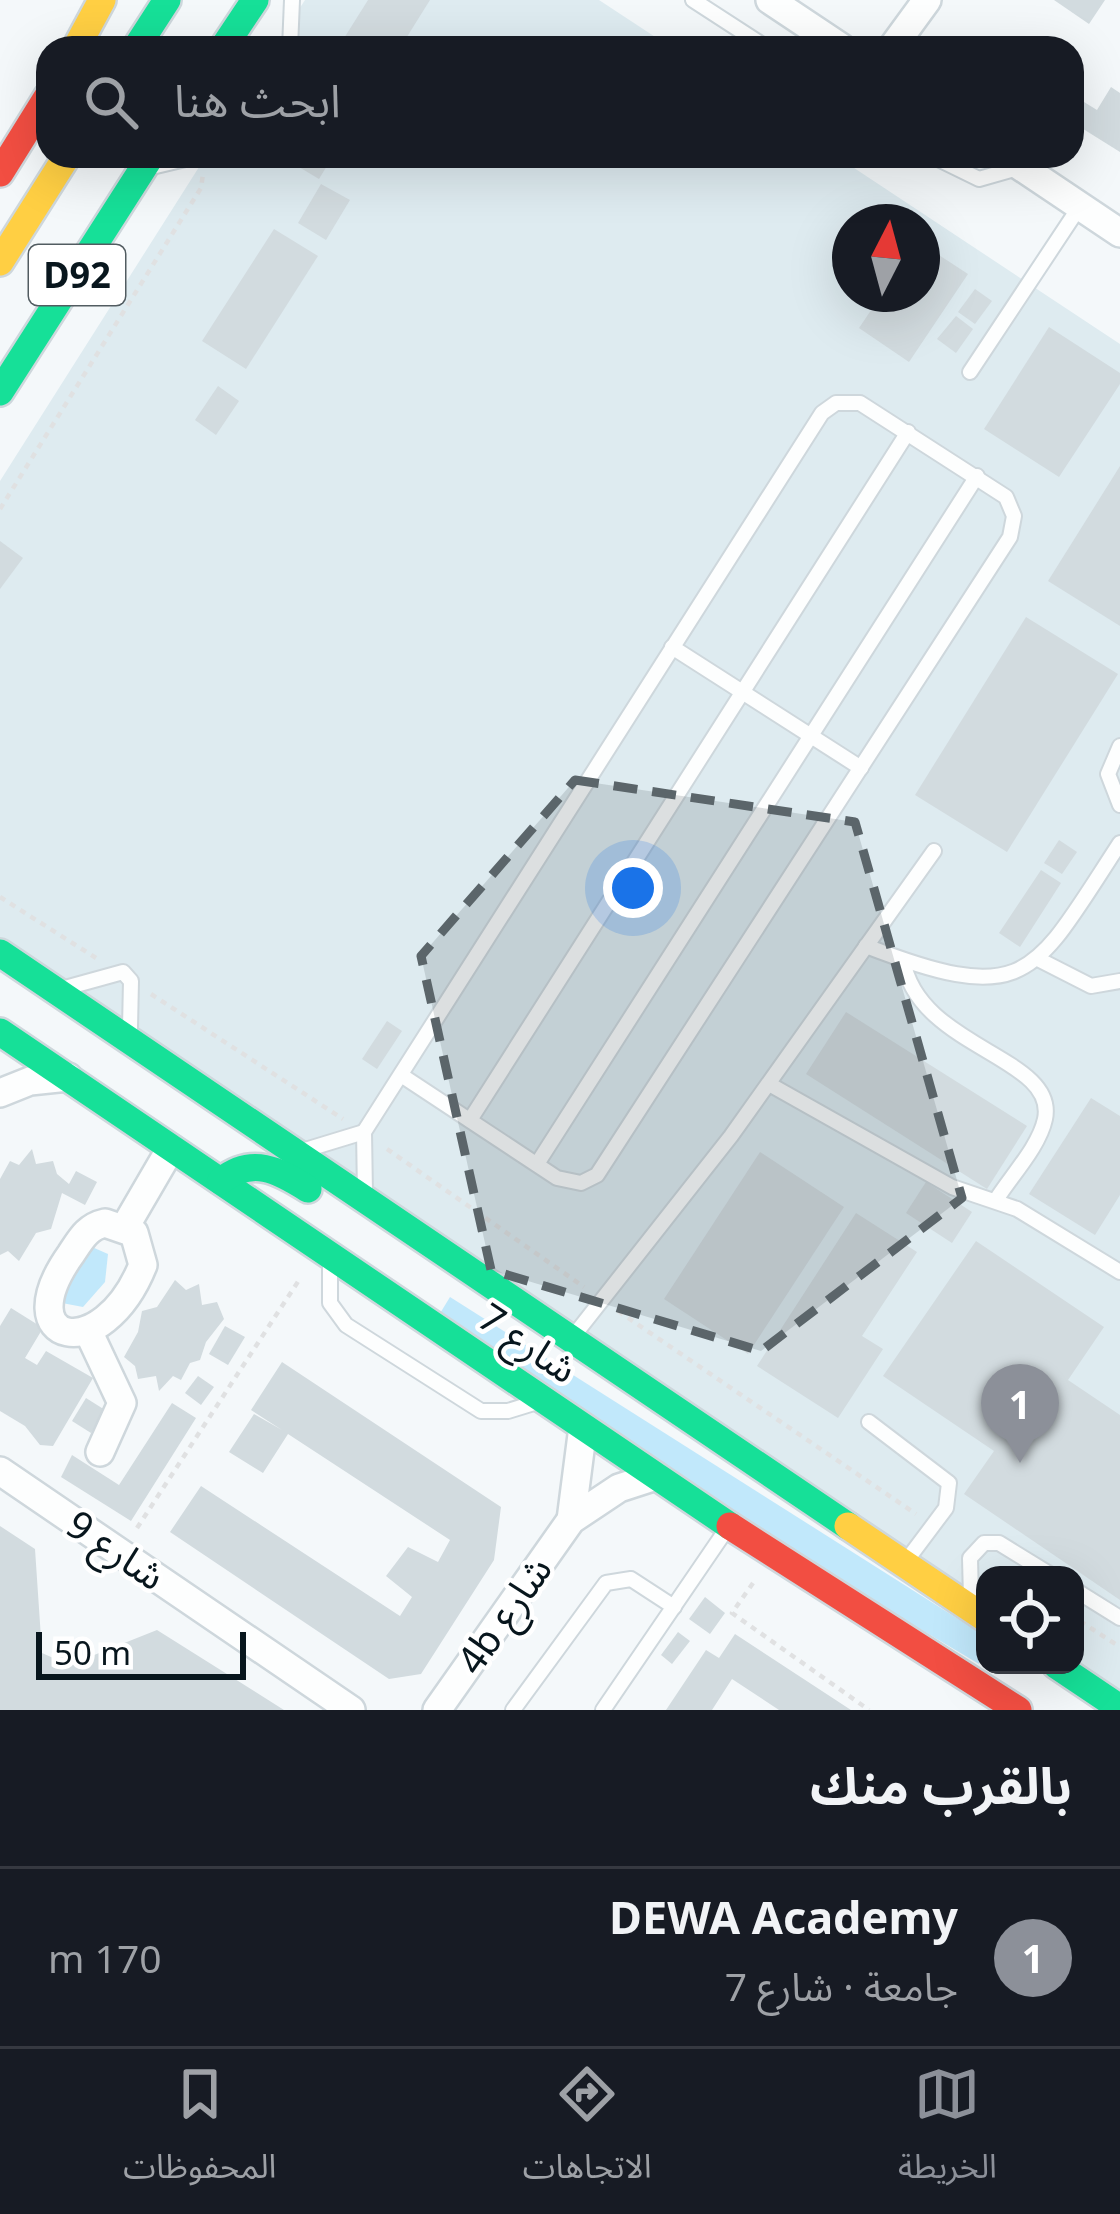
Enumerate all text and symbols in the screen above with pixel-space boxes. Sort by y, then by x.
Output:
search box [36,36,1084,168]
icon: search [78,69,144,135]
text: ابحث هنا [174,69,341,130]
north arrow [832,204,940,312]
road number: D92 [29,245,125,305]
your location [603,858,663,918]
street label: شارع 7 [467,1289,589,1397]
pin: 1 [981,1364,1059,1463]
street label: شارع 9 [55,1496,177,1604]
street label: 4b شارع [443,1545,566,1686]
map controls [976,1566,1084,1674]
button: locate [976,1566,1084,1674]
scale bar [36,1626,246,1679]
text: 50 m [54,1630,131,1675]
text: بالقرب منك [810,1749,1072,1819]
text: DEWA Academy [609,1886,958,1947]
text: 170 m [48,1931,162,1984]
text: 1 [1022,1931,1044,1984]
text: جامعة · شارع 7 [725,1959,958,2012]
tab: المحفوظات [123,2061,276,2202]
tab: الاتجاهات [523,2061,652,2202]
tab: الخريطة [898,2061,997,2202]

